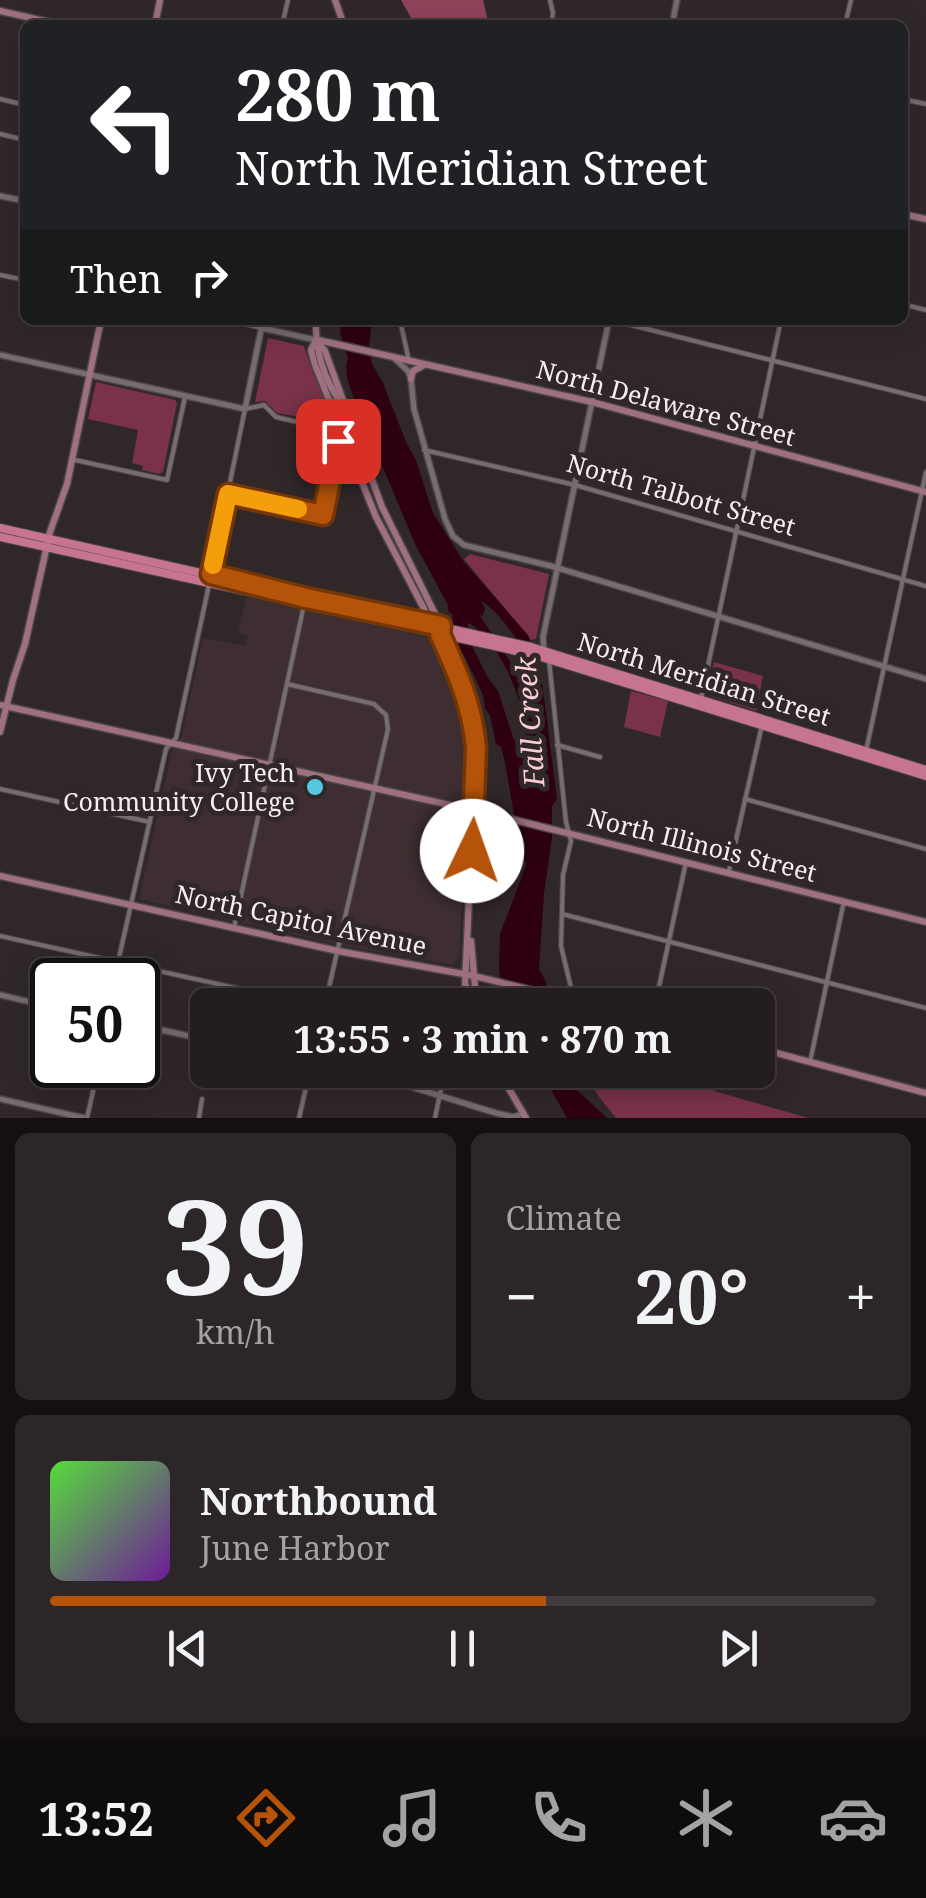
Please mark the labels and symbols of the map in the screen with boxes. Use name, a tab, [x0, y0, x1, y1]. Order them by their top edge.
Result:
street label: North Delaware Street	[533, 351, 800, 453]
pin	[296, 399, 381, 484]
street label: North Talbott Street	[563, 445, 800, 543]
street label: North Meridian Street	[574, 623, 835, 733]
water label: Fall Creek	[505, 655, 553, 789]
place label: Ivy Tech Community College	[63, 755, 295, 818]
marker: Ivy Tech Community College	[304, 776, 326, 798]
position arrow	[420, 799, 524, 903]
street label: North Illinois Street	[584, 799, 821, 889]
street label: North Capitol Avenue	[172, 876, 430, 962]
speed limit sign: 50	[30, 958, 160, 1088]

